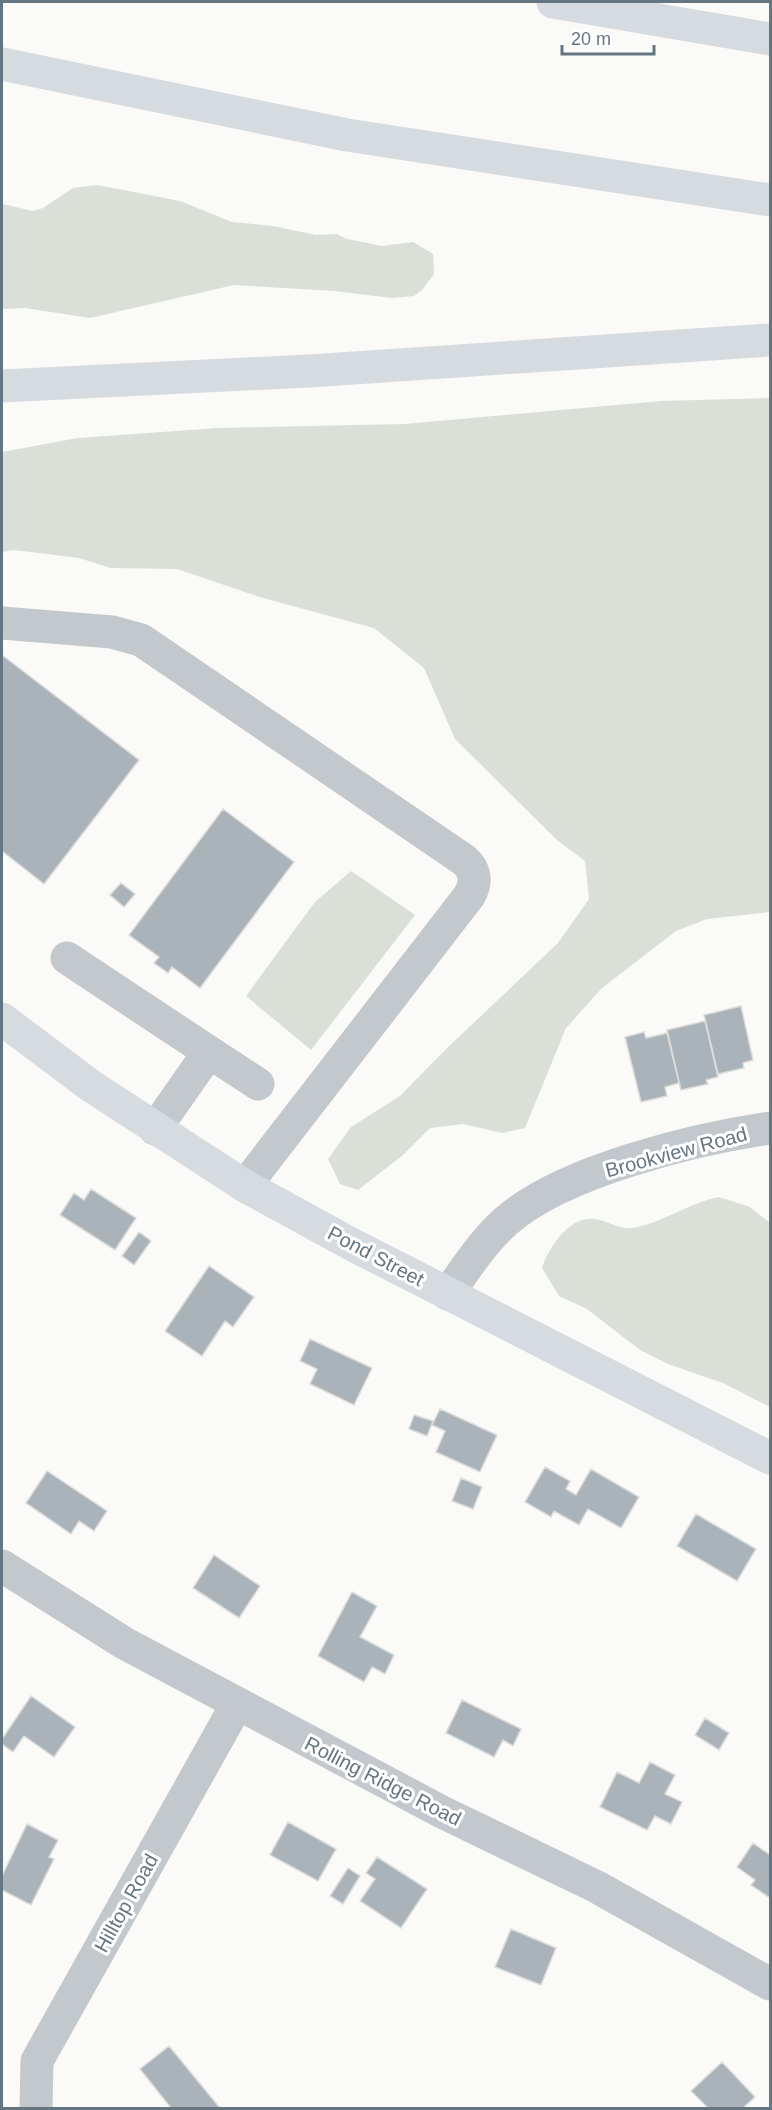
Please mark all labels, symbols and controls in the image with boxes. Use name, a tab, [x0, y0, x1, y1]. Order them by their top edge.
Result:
scale bar	[562, 18, 654, 56]
text: 20 m	[571, 29, 611, 49]
street label: Brookview Road	[603, 1123, 749, 1181]
street label: Pond Street	[324, 1221, 428, 1291]
street label: Rolling Ridge Road	[301, 1732, 465, 1830]
street label: Hilltop Road	[90, 1850, 162, 1956]

